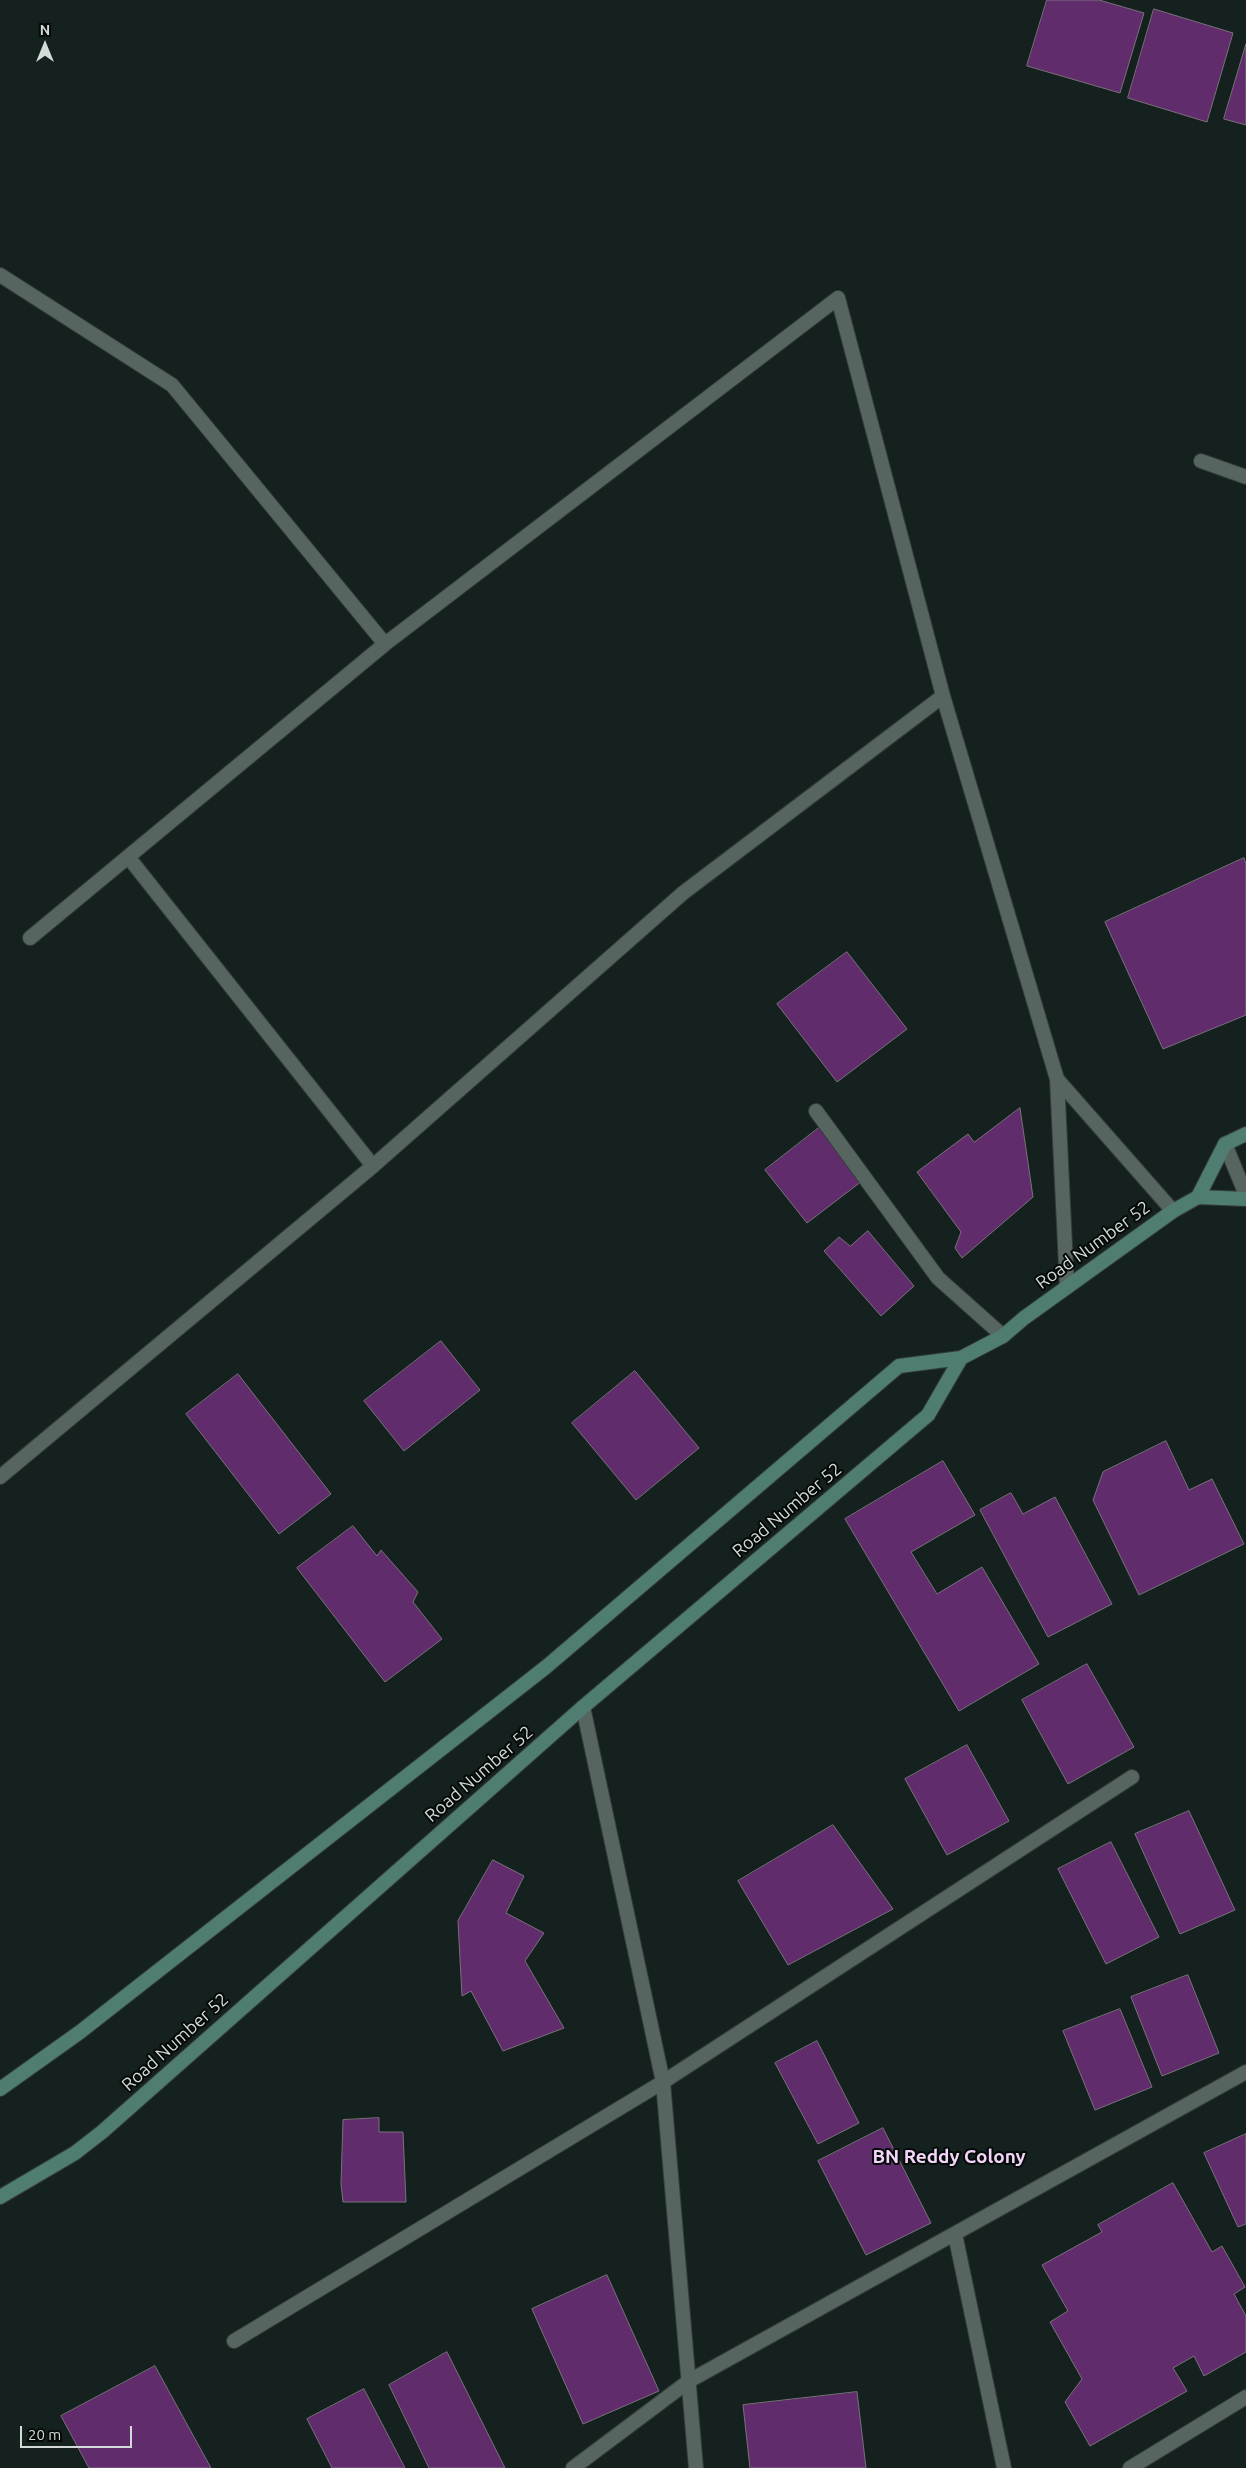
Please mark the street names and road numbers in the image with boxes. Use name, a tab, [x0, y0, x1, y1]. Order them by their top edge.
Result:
street label: Road Number 52	[1032, 1196, 1154, 1294]
street label: Road Number 52	[728, 1458, 846, 1562]
street label: Road Number 52	[421, 1721, 537, 1827]
street label: Road Number 52	[117, 1988, 233, 2096]

